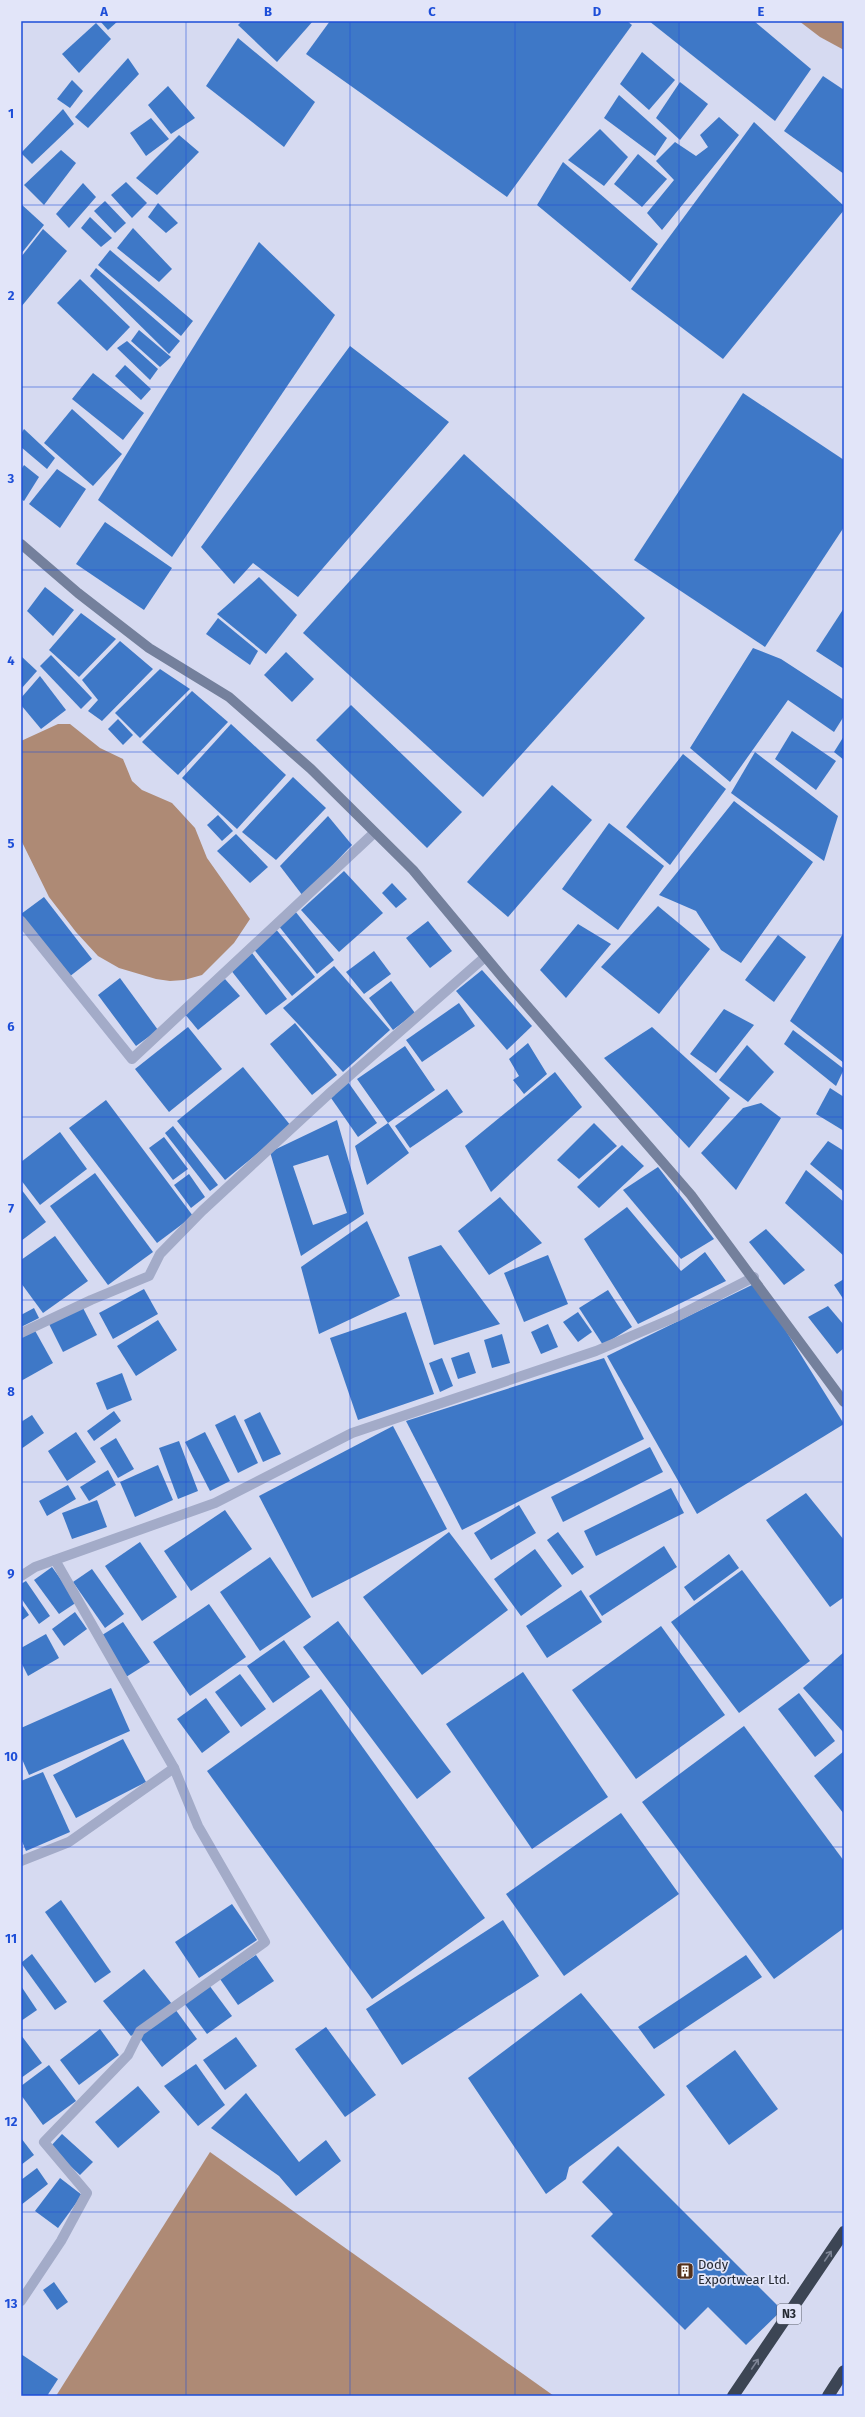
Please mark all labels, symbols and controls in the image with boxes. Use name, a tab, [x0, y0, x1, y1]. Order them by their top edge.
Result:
text: A	[99, 4, 108, 19]
text: B	[264, 4, 272, 19]
text: C	[428, 4, 436, 19]
text: D	[593, 4, 602, 19]
text: E	[758, 4, 765, 19]
text: 1	[8, 106, 14, 121]
text: 2	[8, 288, 15, 303]
text: 3	[7, 471, 15, 486]
text: 4	[7, 653, 15, 668]
text: 5	[8, 836, 15, 851]
text: 6	[7, 1019, 15, 1034]
text: 7	[8, 1201, 14, 1216]
text: 8	[7, 1384, 15, 1399]
text: 9	[7, 1566, 15, 1581]
text: 10	[4, 1749, 18, 1764]
text: 11	[5, 1931, 17, 1946]
text: 12	[5, 2114, 18, 2129]
one-way arrow	[824, 2251, 832, 2262]
place label: Dody Exportwear Ltd.	[698, 2257, 790, 2287]
building icon: Dody Exportwear Ltd.	[675, 2261, 695, 2281]
text: 13	[5, 2296, 18, 2311]
road number: N3	[777, 2304, 801, 2324]
one-way arrow	[751, 2358, 759, 2369]

